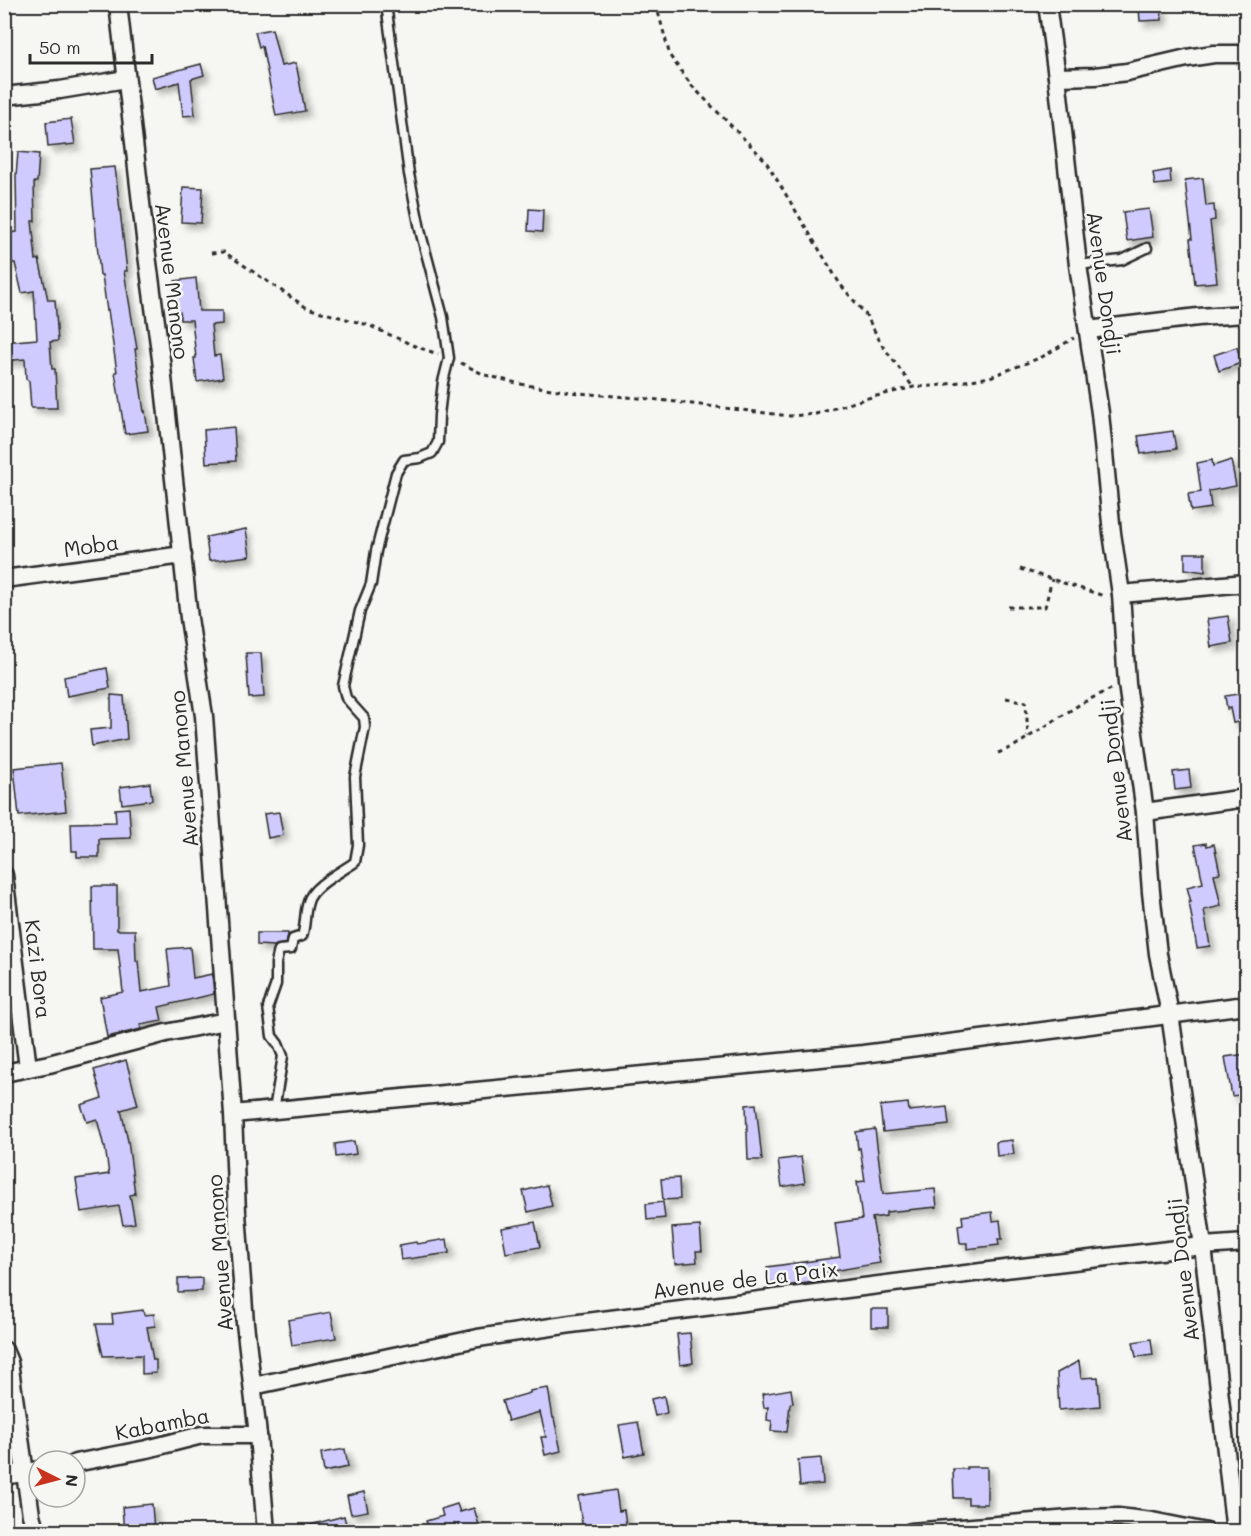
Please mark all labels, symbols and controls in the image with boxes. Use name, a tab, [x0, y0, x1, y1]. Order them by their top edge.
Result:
scale bar	[30, 27, 152, 65]
text: 50 m	[39, 35, 81, 59]
street label: Avenue Manono	[150, 201, 196, 361]
street label: Avenue Dondji	[1082, 209, 1128, 357]
street label: Moba	[62, 528, 120, 562]
street label: Avenue Manono	[163, 689, 203, 849]
street label: Avenue Dondji	[1093, 698, 1137, 844]
street label: Kazi Bora	[20, 918, 58, 1020]
street label: Avenue Manono	[200, 1174, 238, 1332]
street label: Avenue Dondji	[1160, 1197, 1204, 1343]
street label: Avenue de La Paix	[651, 1254, 839, 1304]
street label: Kabamba	[113, 1401, 211, 1445]
north arrow	[27, 1449, 87, 1509]
text: N	[61, 1473, 83, 1488]

